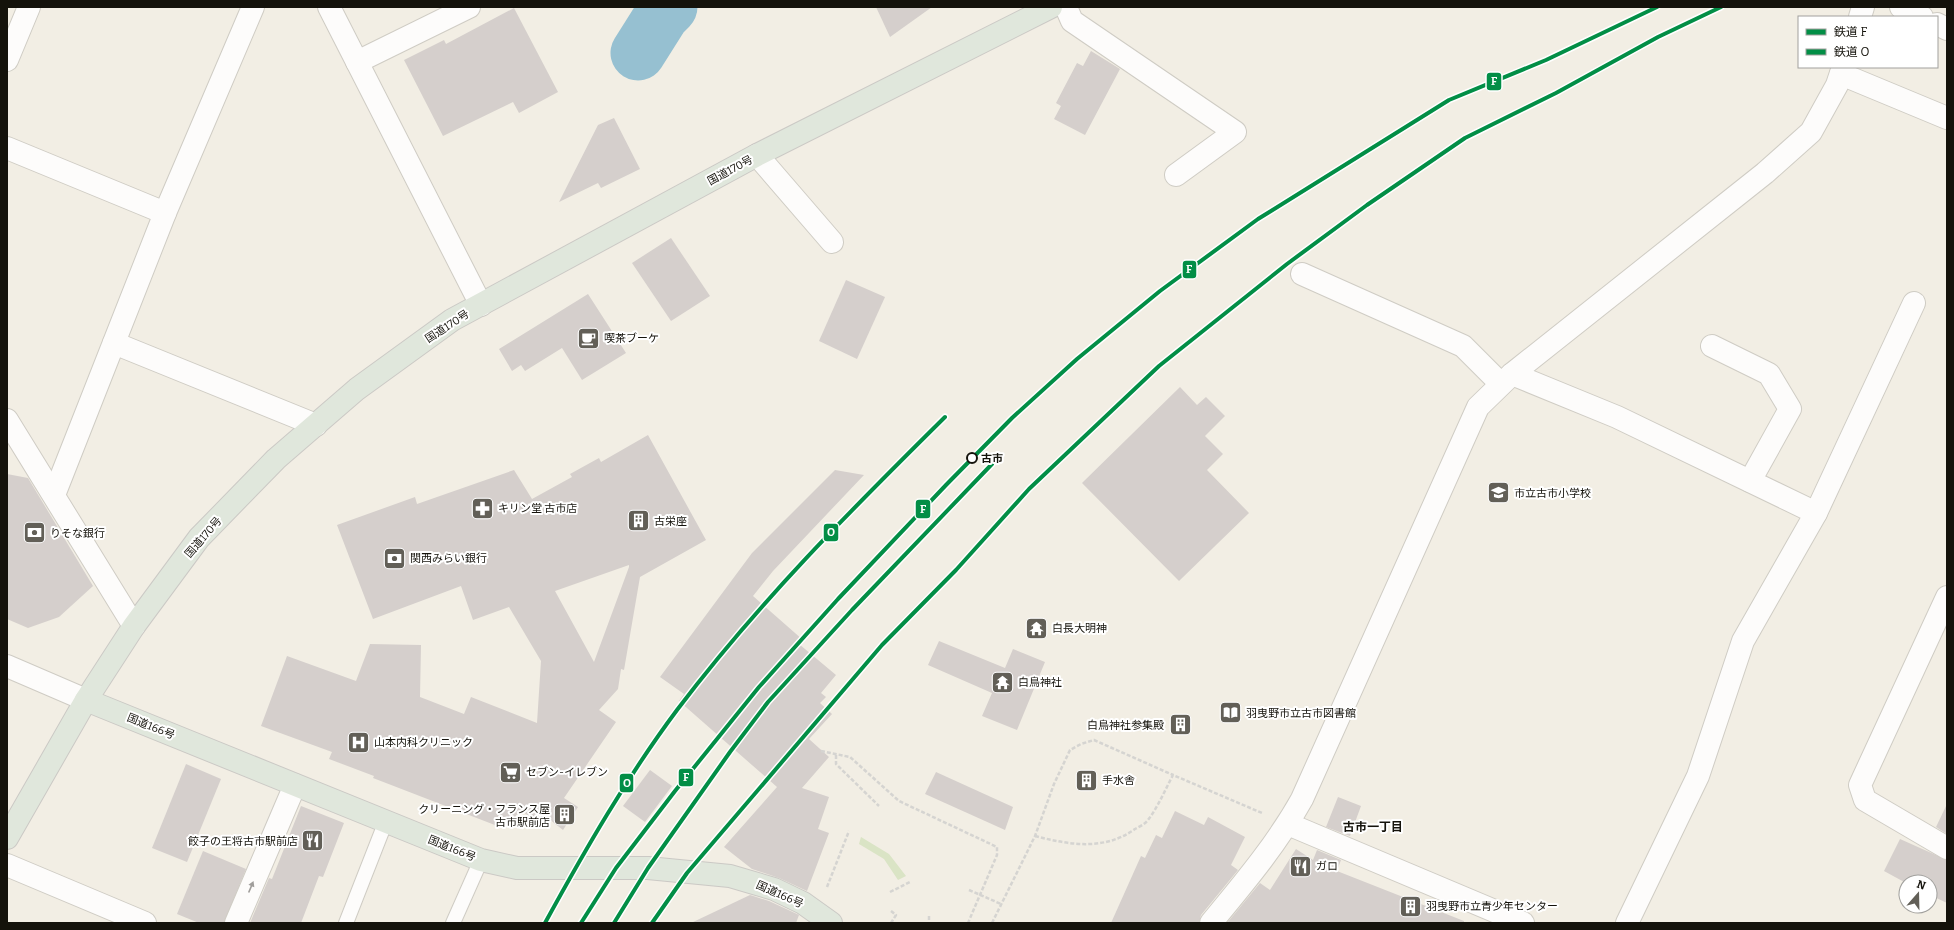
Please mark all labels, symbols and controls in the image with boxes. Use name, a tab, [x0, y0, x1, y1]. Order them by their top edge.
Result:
legend	[1798, 16, 1938, 68]
text: 鉄道 F	[1834, 25, 1867, 39]
text: 鉄道 O	[1834, 45, 1869, 59]
line badge: F	[1486, 72, 1502, 91]
text: F	[1491, 75, 1497, 88]
street label: 国道170号	[705, 153, 755, 188]
line badge: F	[1182, 260, 1197, 279]
text: F	[1186, 263, 1192, 276]
street label: 国道170号	[423, 307, 472, 345]
cafe icon: 喫茶ブーケ	[575, 325, 601, 351]
place label: 喫茶ブーケ	[604, 332, 659, 345]
marker: 古市	[966, 452, 978, 464]
place label: 古市	[981, 452, 1003, 465]
school or university icon: 市立古市小学校	[1485, 480, 1511, 506]
place label: 市立古市小学校	[1514, 487, 1591, 500]
pharmacy icon: キリン堂 古市店	[469, 495, 495, 521]
line badge: F	[915, 499, 931, 519]
place label: キリン堂 古市店	[498, 502, 577, 515]
text: F	[920, 503, 926, 516]
building icon: 古栄座	[626, 508, 652, 534]
street label: 国道170号	[182, 514, 225, 560]
place label: 古栄座	[654, 515, 687, 528]
bank icon: りそな銀行	[22, 520, 48, 546]
line badge: O	[823, 523, 839, 542]
text: O	[827, 526, 835, 539]
place label: りそな銀行	[50, 527, 105, 540]
bank icon: 関西みらい銀行	[381, 545, 407, 571]
place label: 関西みらい銀行	[410, 552, 487, 565]
temple icon: 白長大明神	[1024, 615, 1050, 641]
place label: 白長大明神	[1052, 622, 1107, 635]
temple icon: 白鳥神社	[990, 669, 1016, 695]
place label: 白鳥神社	[1018, 676, 1062, 689]
library icon: 羽曳野市立古市図書館	[1218, 700, 1244, 726]
place label: 羽曳野市立古市図書館	[1246, 707, 1356, 720]
street label: 国道166号	[125, 711, 177, 742]
building icon: 白鳥神社参集殿	[1167, 712, 1193, 738]
place label: 白鳥神社参集殿	[1087, 719, 1164, 732]
hospital icon: 山本内科クリニック	[345, 729, 371, 755]
place label: 山本内科クリニック	[374, 736, 473, 749]
supermarket icon: セブン-イレブン	[498, 759, 524, 785]
place label: セブン-イレブン	[526, 766, 608, 779]
building icon: 手水舎	[1074, 767, 1100, 793]
line badge: F	[678, 768, 694, 787]
text: F	[683, 771, 689, 784]
line badge: O	[619, 773, 634, 793]
place label: 手水舎	[1102, 774, 1135, 787]
text: O	[623, 777, 631, 790]
building icon: クリーニング・フランス屋 古市駅前店	[552, 802, 578, 828]
place label: クリーニング・フランス屋 古市駅前店	[418, 803, 550, 829]
district label: 古市一丁目	[1343, 820, 1403, 834]
restaurant icon: 餃子の王将古市駅前店	[300, 828, 326, 854]
street label: 国道166号	[426, 833, 478, 864]
place label: 餃子の王将古市駅前店	[188, 835, 298, 848]
restaurant icon: ガロ	[1288, 853, 1314, 879]
place label: ガロ	[1316, 860, 1338, 873]
north arrow	[1898, 874, 1938, 914]
street label: 国道166号	[754, 878, 805, 911]
text: N	[1915, 878, 1928, 893]
one-way arrow	[248, 882, 254, 893]
building icon: 羽曳野市立青少年センター	[1397, 893, 1423, 919]
place label: 羽曳野市立青少年センター	[1426, 900, 1558, 913]

